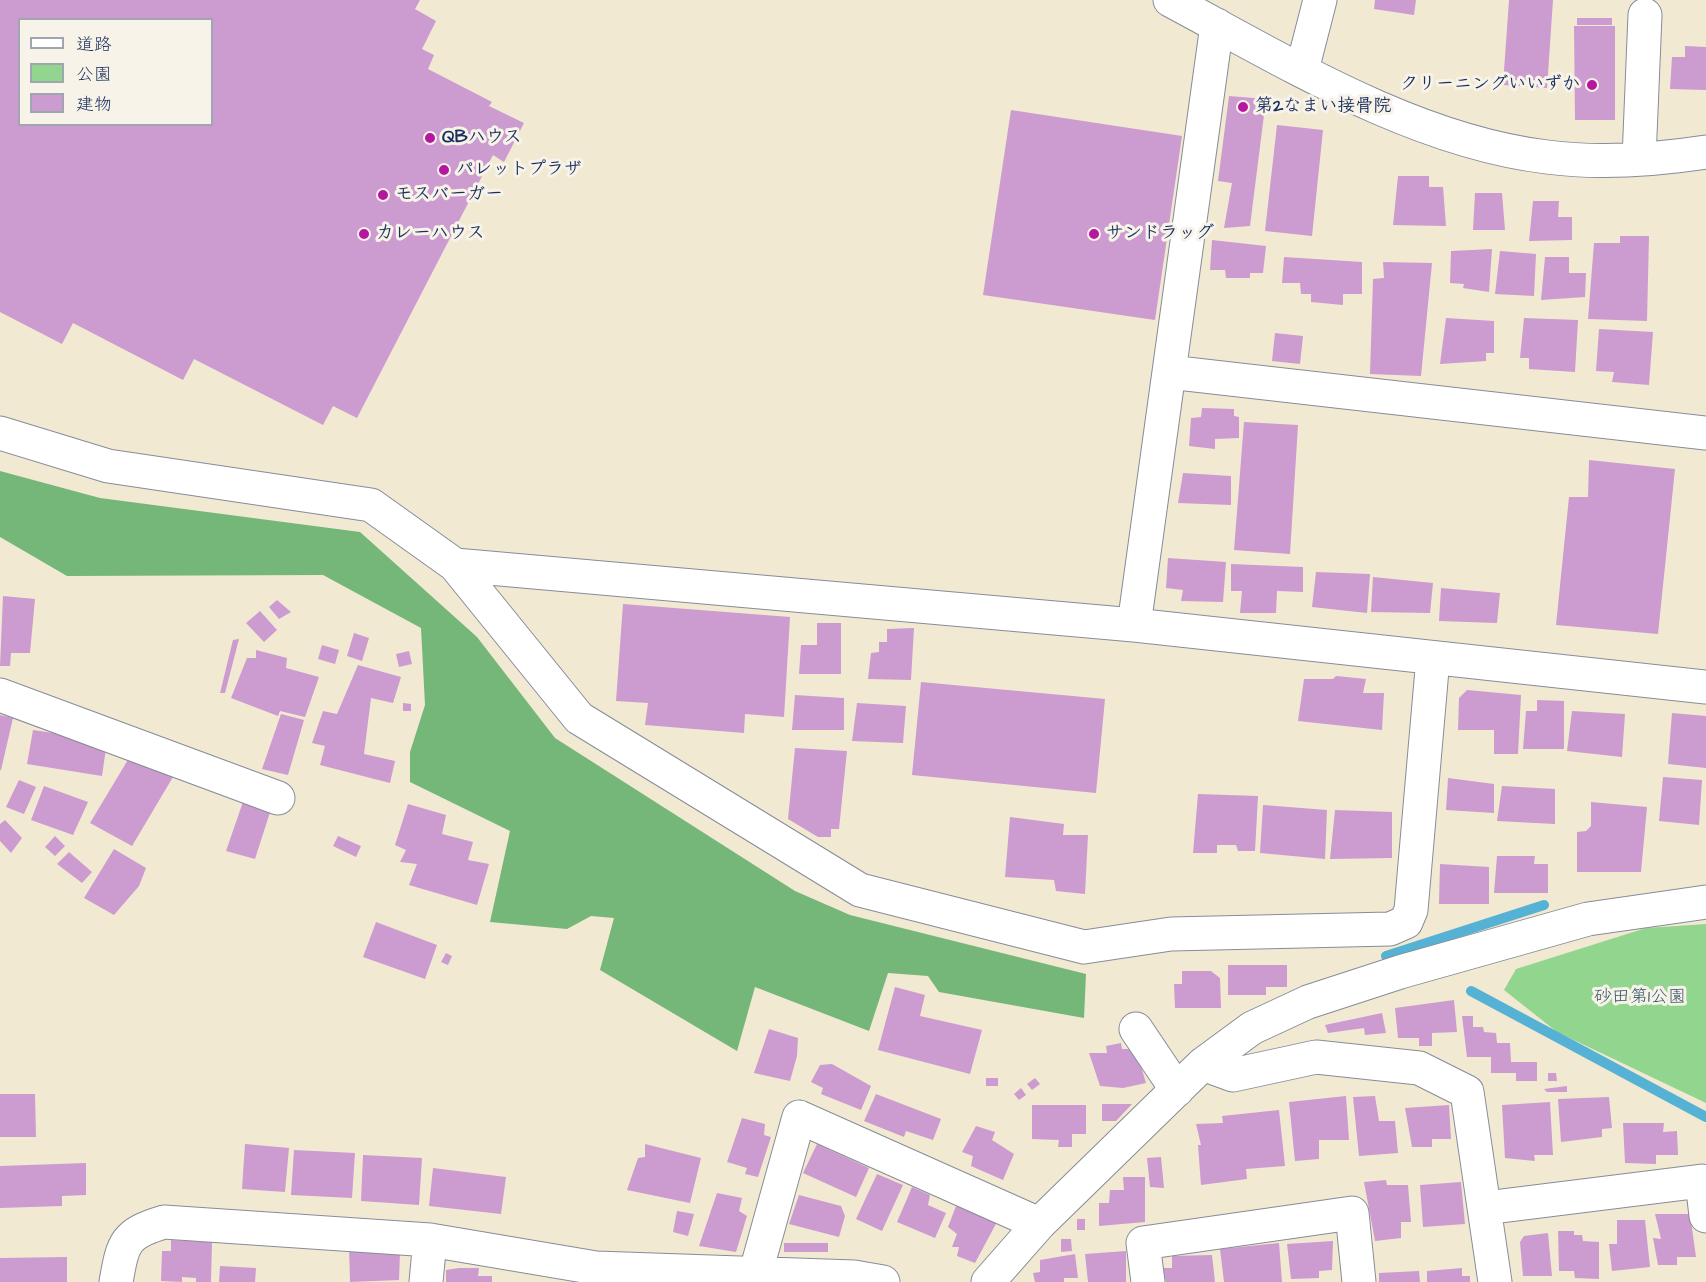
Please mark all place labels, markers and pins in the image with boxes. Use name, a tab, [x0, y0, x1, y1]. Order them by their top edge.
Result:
place label: クリーニングいいずか	[1400, 74, 1580, 96]
marker: クリーニングいいずか	[1585, 78, 1599, 92]
place label: 第2なまい接骨院	[1255, 96, 1391, 118]
marker: 第2なまい接骨院	[1236, 100, 1250, 114]
place label: QBハウス	[442, 127, 522, 149]
marker: QBハウス	[423, 131, 437, 145]
place label: パレットプラザ	[456, 159, 582, 181]
marker: パレットプラザ	[437, 163, 451, 177]
place label: モスバーガー	[395, 184, 503, 206]
marker: モスバーガー	[376, 188, 390, 202]
place label: カレーハウス	[376, 223, 485, 245]
place label: サンドラッグ	[1106, 223, 1214, 245]
marker: カレーハウス	[357, 227, 371, 241]
marker: サンドラッグ	[1087, 227, 1101, 241]

